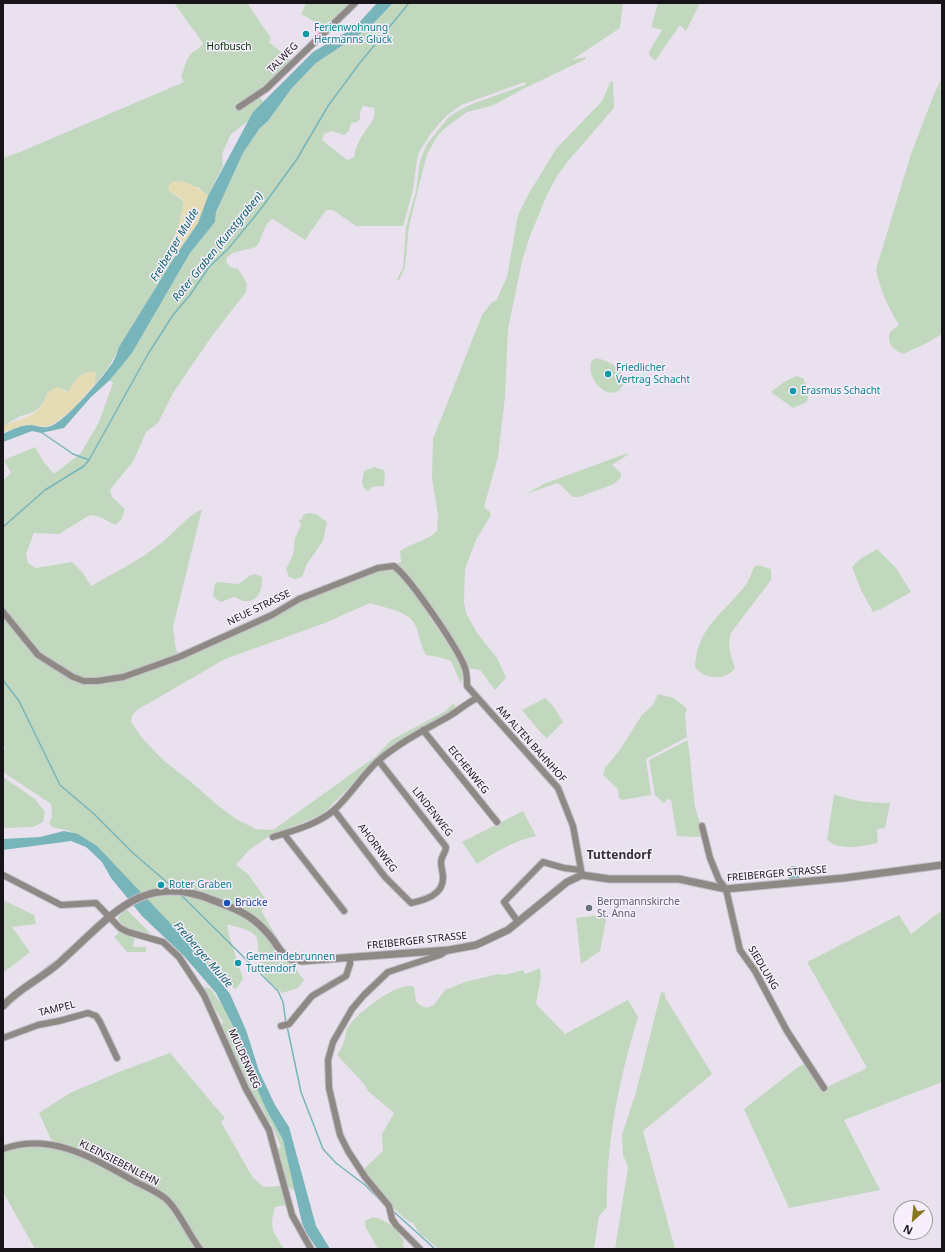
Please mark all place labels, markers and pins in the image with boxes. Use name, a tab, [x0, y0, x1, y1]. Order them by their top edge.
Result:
place label: Ferienwohnung Hermanns Glück	[314, 22, 392, 46]
marker: Ferienwohnung Hermanns Glück	[301, 29, 311, 39]
place label: Friedlicher Vertrag Schacht	[616, 362, 690, 386]
marker: Friedlicher Vertrag Schacht	[603, 369, 613, 379]
place label: Erasmus Schacht	[801, 385, 880, 397]
marker: Erasmus Schacht	[788, 386, 798, 396]
place label: Roter Graben	[169, 879, 232, 891]
marker: Roter Graben	[156, 880, 166, 890]
place label: Bergmannskirche St. Anna	[597, 896, 680, 920]
place label: Brücke	[235, 897, 268, 909]
marker: Brücke	[222, 898, 232, 908]
marker: Bergmannskirche St. Anna	[584, 903, 594, 913]
place label: Gemeindebrunnen Tuttendorf	[246, 951, 335, 974]
marker: Gemeindebrunnen Tuttendorf	[233, 958, 243, 968]

